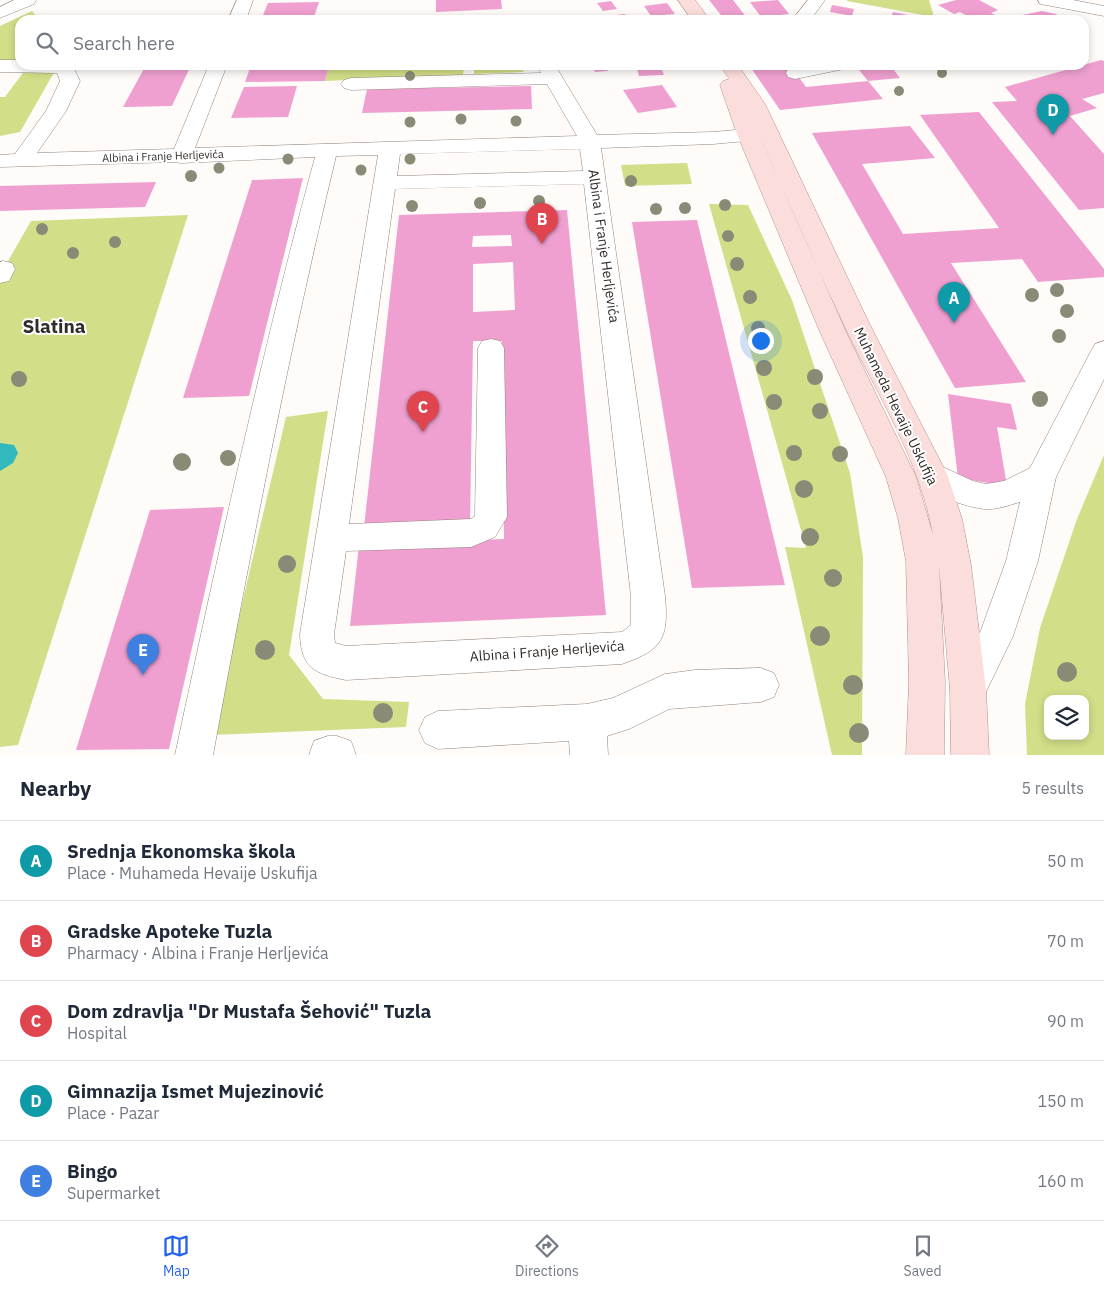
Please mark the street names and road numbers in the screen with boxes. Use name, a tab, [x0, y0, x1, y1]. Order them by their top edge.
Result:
street label: Albina i Franje Herljevića	[102, 147, 224, 165]
street label: Albina i Franje Herljevića	[584, 168, 624, 325]
street label: Muhameda Hevaije Uskufija	[850, 324, 942, 488]
street label: Albina i Franje Herljevića	[469, 637, 625, 665]

